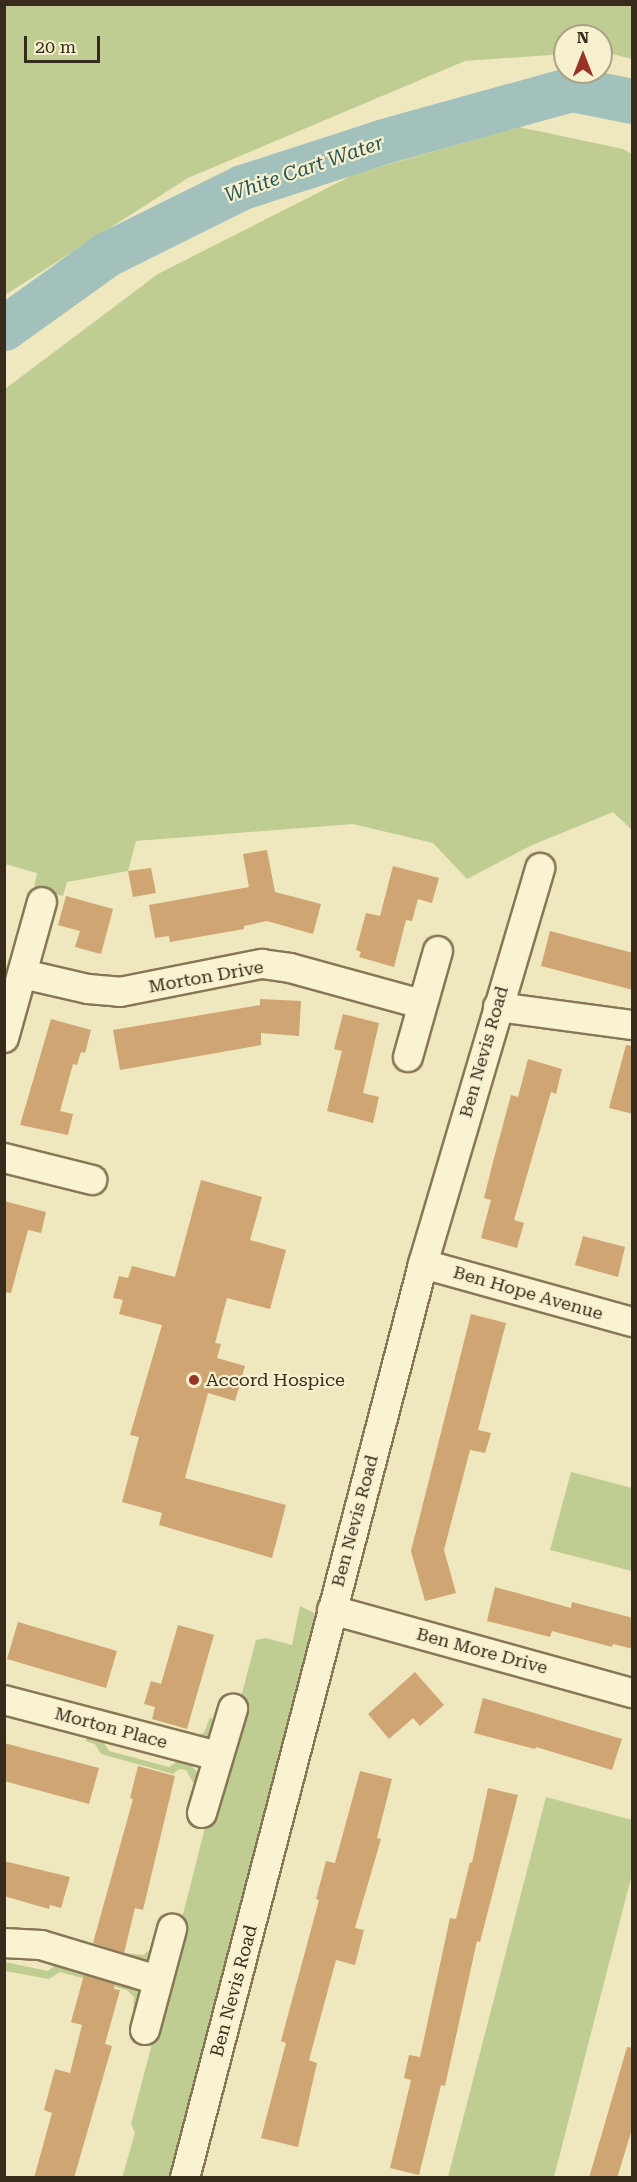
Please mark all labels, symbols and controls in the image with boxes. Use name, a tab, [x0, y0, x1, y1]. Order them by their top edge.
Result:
scale bar	[27, 24, 104, 62]
north arrow	[553, 24, 613, 84]
text: N	[577, 28, 589, 47]
text: 20 m	[35, 36, 76, 57]
water label: White Cart Water	[221, 131, 387, 207]
street label: Morton Drive	[147, 956, 265, 998]
street label: Ben Nevis Road	[455, 984, 513, 1120]
street label: Ben Hope Avenue	[451, 1261, 605, 1325]
place label: Accord Hospice	[206, 1369, 345, 1391]
marker: Accord Hospice	[187, 1373, 201, 1387]
street label: Ben Nevis Road	[327, 1453, 383, 1589]
street label: Ben More Drive	[414, 1623, 550, 1679]
street label: Morton Place	[52, 1703, 170, 1753]
street label: Ben Nevis Road	[206, 1923, 262, 2059]

